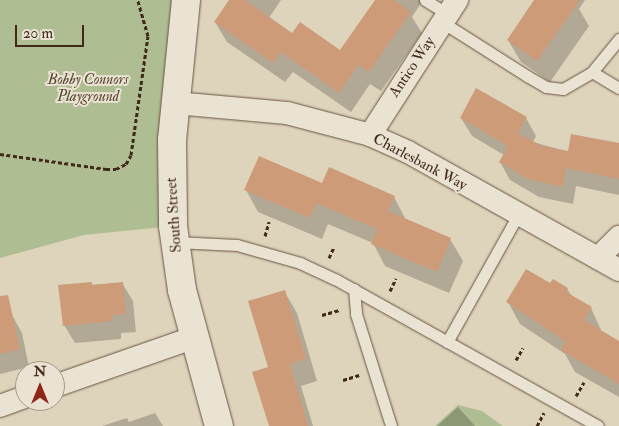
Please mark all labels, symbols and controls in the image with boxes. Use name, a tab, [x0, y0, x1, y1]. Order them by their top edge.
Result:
scale bar	[18, 15, 86, 47]
text: 20 m	[23, 24, 53, 43]
street label: Antico Way	[385, 33, 439, 101]
park label: Bobby Connors Playground	[48, 70, 128, 105]
street label: Charlesbank Way	[370, 130, 470, 194]
street label: South Street	[162, 177, 186, 253]
north arrow	[15, 361, 65, 411]
text: N	[34, 363, 46, 380]

